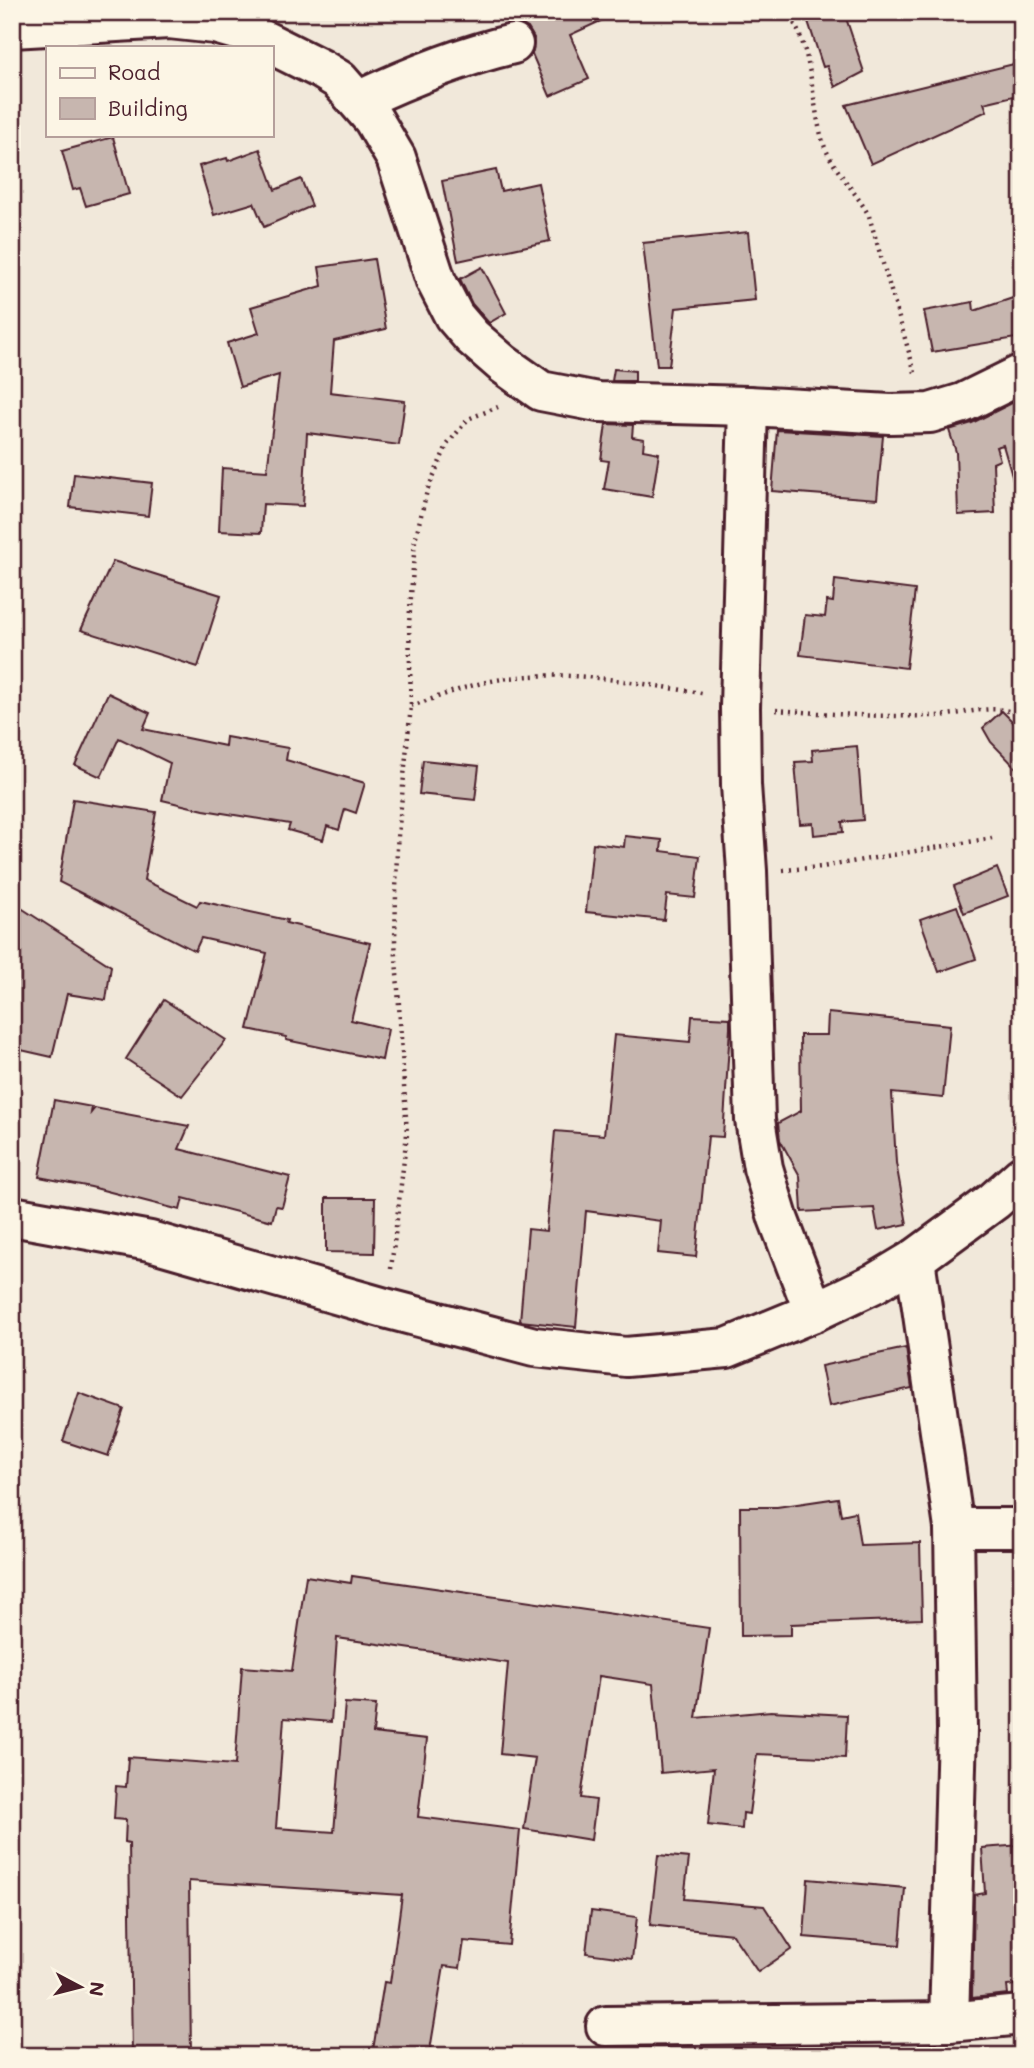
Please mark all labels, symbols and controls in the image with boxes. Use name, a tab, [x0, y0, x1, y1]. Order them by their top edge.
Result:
legend	[46, 46, 273, 136]
text: Road	[108, 58, 160, 85]
text: Building	[108, 94, 188, 121]
north arrow	[46, 1952, 116, 2022]
text: N	[84, 1980, 111, 1998]

